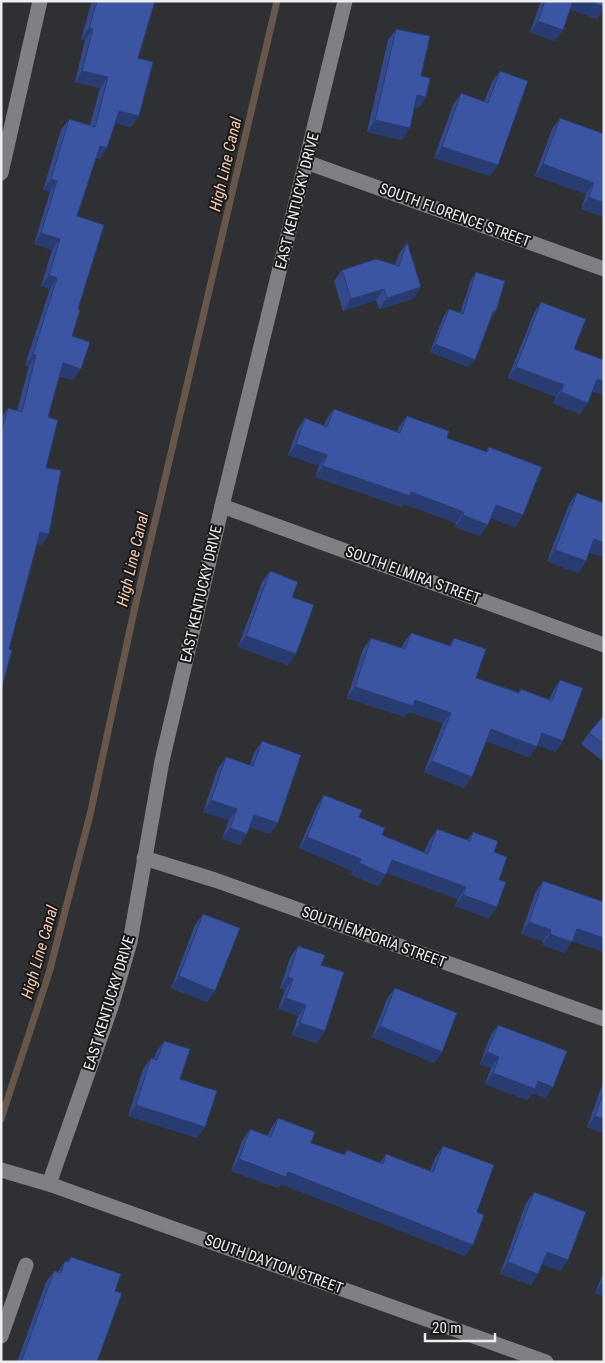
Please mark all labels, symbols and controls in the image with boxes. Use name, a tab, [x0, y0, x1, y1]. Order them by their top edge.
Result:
water label: High Line Canal	[205, 115, 246, 213]
street label: EAST KENTUCKY DRIVE	[271, 131, 323, 271]
street label: SOUTH FLORENCE STREET	[377, 179, 533, 251]
water label: High Line Canal	[112, 510, 153, 608]
street label: EAST KENTUCKY DRIVE	[176, 524, 226, 664]
street label: SOUTH ELMIRA STREET	[343, 542, 483, 608]
water label: High Line Canal	[17, 903, 62, 1001]
street label: SOUTH EMPORIA STREET	[299, 903, 449, 972]
street label: EAST KENTUCKY DRIVE	[80, 933, 138, 1073]
street label: SOUTH DAYTON STREET	[202, 1231, 346, 1297]
scale bar	[425, 1310, 495, 1342]
text: 20 m	[432, 1319, 462, 1337]

